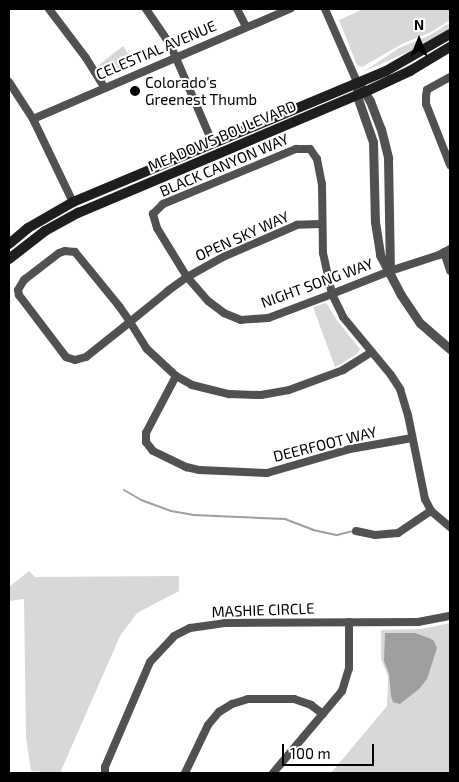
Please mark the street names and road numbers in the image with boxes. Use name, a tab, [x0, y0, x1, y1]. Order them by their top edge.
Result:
street label: CELESTIAL AVENUE	[93, 16, 219, 84]
street label: MEADOWS BOULEVARD	[145, 97, 299, 175]
street label: BLACK CANYON WAY	[157, 130, 291, 200]
street label: OPEN SKY WAY	[192, 207, 292, 265]
street label: NIGHT SONG WAY	[258, 254, 376, 312]
street label: DEERFOOT WAY	[271, 422, 379, 466]
street label: MASHIE CIRCLE	[211, 599, 315, 621]

